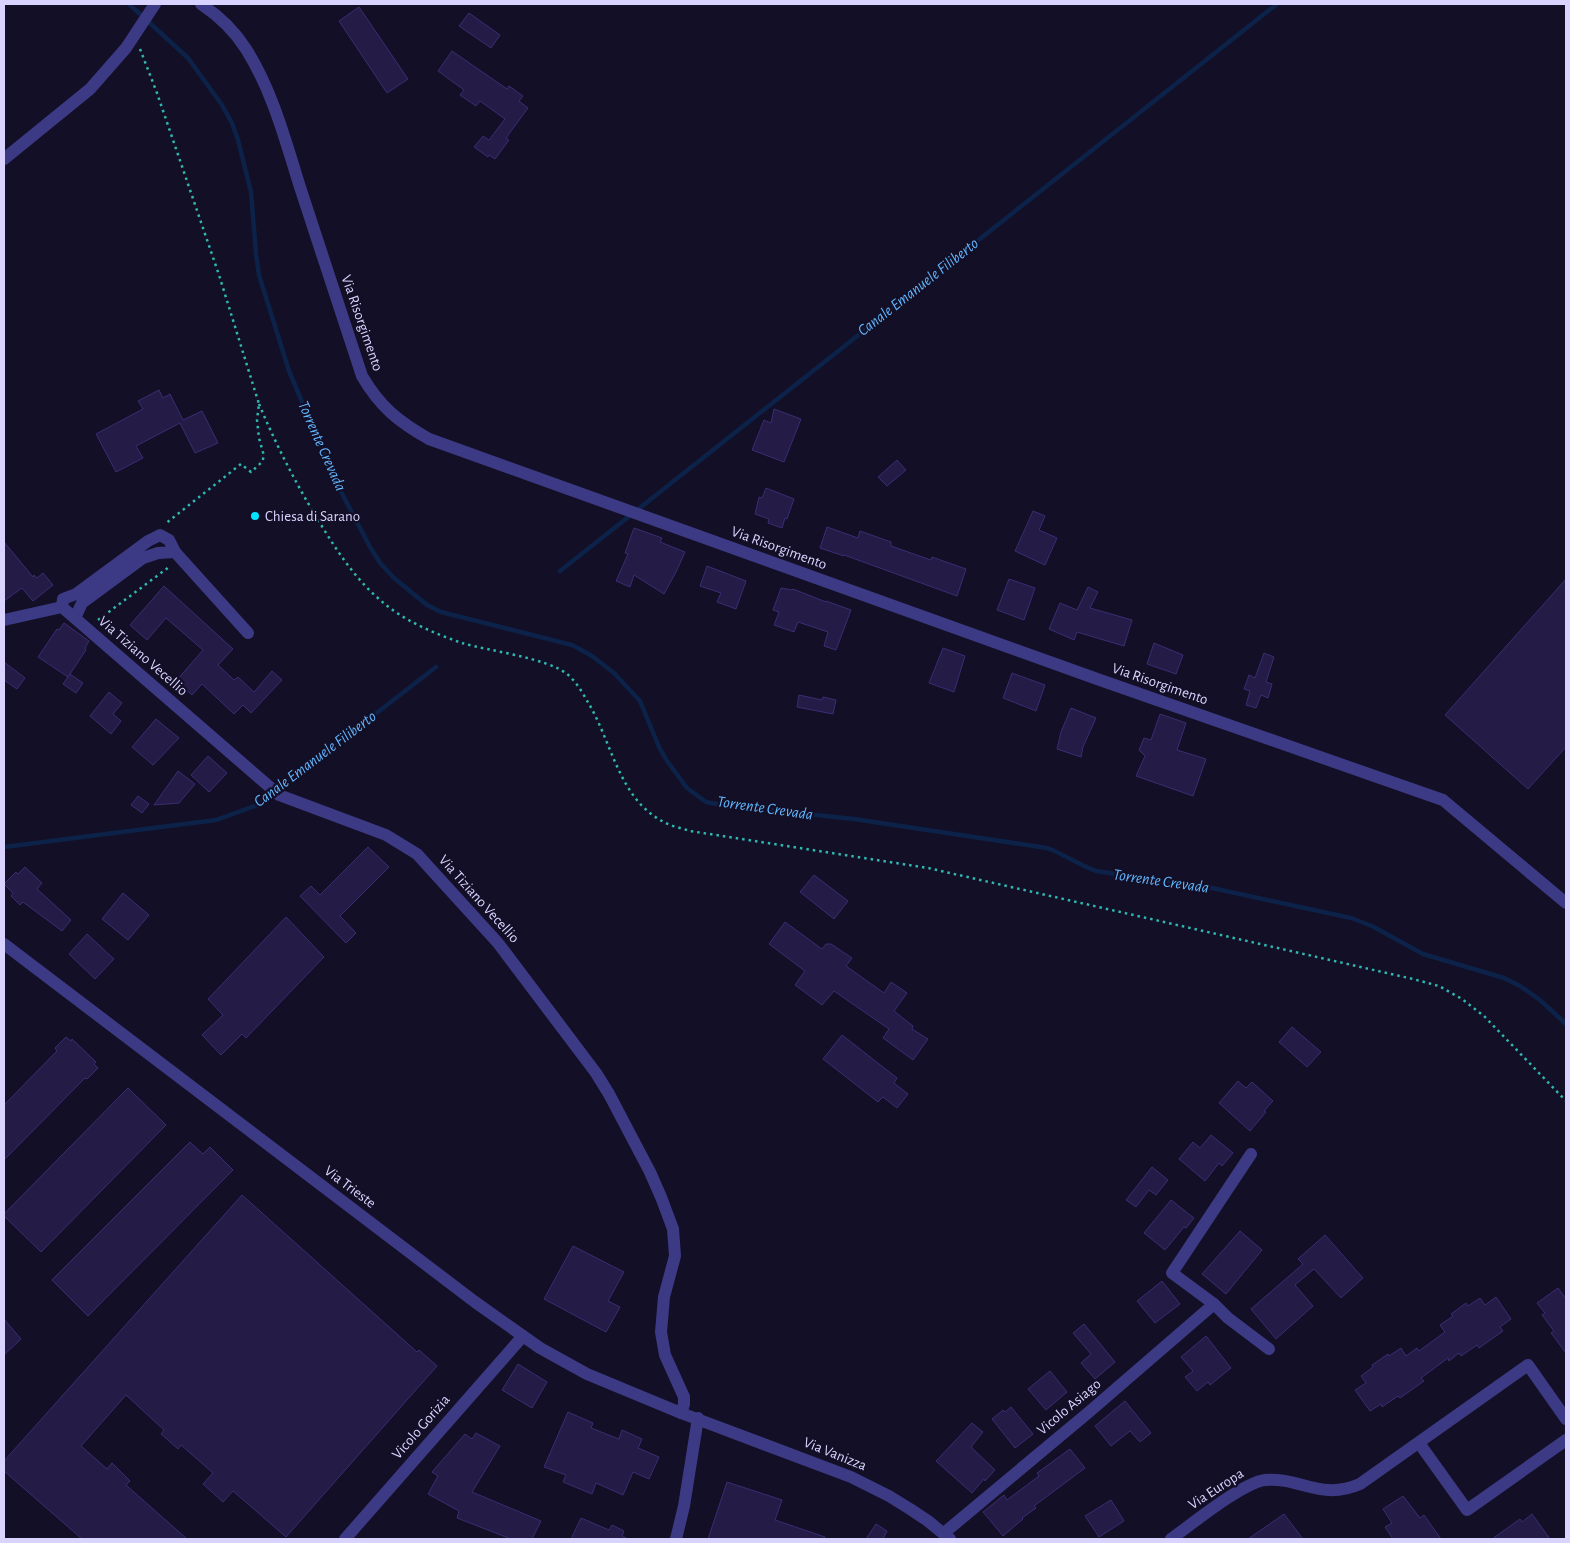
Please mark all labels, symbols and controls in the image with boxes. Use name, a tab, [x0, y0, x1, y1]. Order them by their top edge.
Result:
water label: Canale Emanuele Filiberto	[855, 235, 982, 339]
street label: Via Risorgimento	[339, 273, 385, 373]
water label: Torrente Crevada	[295, 399, 349, 493]
place label: Chiesa di Sarano	[265, 509, 360, 524]
marker: Chiesa di Sarano	[249, 510, 261, 522]
street label: Via Risorgimento	[729, 524, 829, 572]
street label: Via Tiziano Vecellio	[96, 613, 190, 699]
street label: Via Risorgimento	[1110, 661, 1210, 707]
water label: Canale Emanuele Filiberto	[251, 708, 379, 810]
water label: Torrente Crevada	[716, 793, 814, 823]
street label: Via Tiziano Vecellio	[436, 852, 522, 946]
water label: Torrente Crevada	[1112, 866, 1210, 896]
street label: Via Trieste	[321, 1163, 379, 1211]
street label: Vicolo Asiago	[1034, 1376, 1104, 1438]
street label: Vicolo Gorizia	[389, 1392, 453, 1462]
street label: Via Vanizza	[801, 1435, 869, 1473]
street label: Via Europa	[1186, 1466, 1246, 1512]

